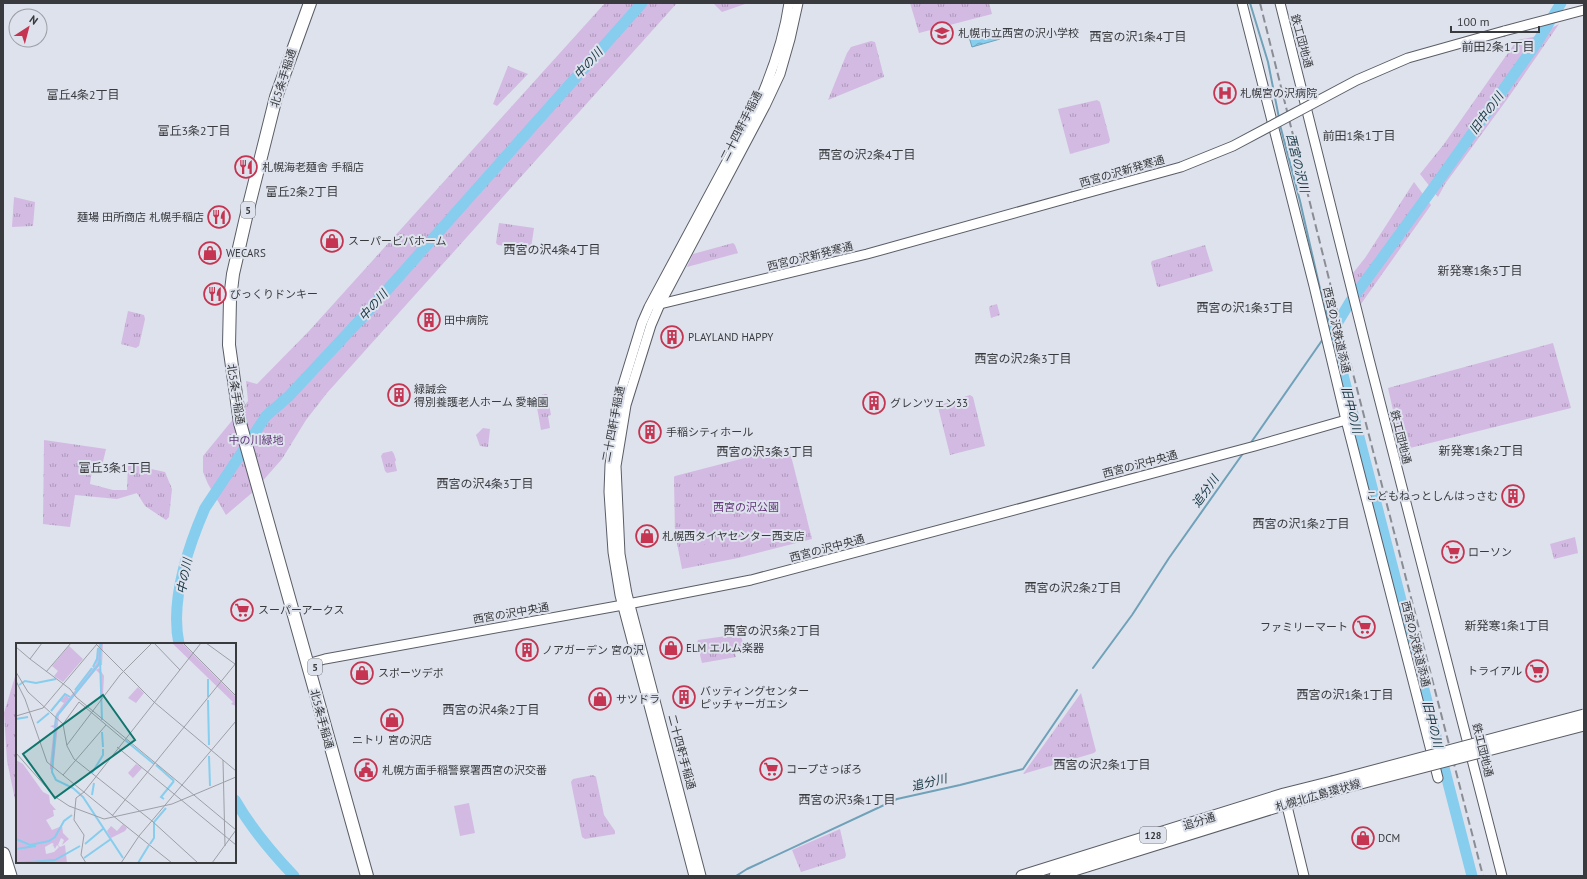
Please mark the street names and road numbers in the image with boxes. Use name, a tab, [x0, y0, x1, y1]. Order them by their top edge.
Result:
street label: 鉄工団地通	[1288, 13, 1316, 69]
street label: 北5条手稲通	[267, 47, 299, 109]
street label: 二十四軒手稲通	[717, 89, 765, 163]
street label: 西宮の沢新発寒通	[1078, 152, 1166, 190]
road number: 5	[241, 202, 255, 218]
street label: 西宮の沢新発寒通	[766, 239, 854, 273]
street label: 西宮の沢鉄道添通	[1320, 286, 1354, 374]
street label: 北5条手稲通	[224, 363, 248, 425]
street label: 二十四軒手稲通	[599, 385, 627, 463]
street label: 鉄工団地通	[1388, 409, 1414, 465]
street label: 西宮の沢中央通	[1101, 447, 1179, 481]
street label: 西宮の沢中央通	[788, 531, 866, 565]
street label: 西宮の沢中央通	[472, 599, 550, 627]
street label: 西宮の沢鉄道添通	[1399, 600, 1433, 688]
road number: 5	[308, 659, 322, 675]
street label: 北5条手稲通	[307, 688, 337, 750]
street label: 二十四軒手稲通	[665, 713, 699, 791]
street label: 鉄工団地通	[1470, 722, 1496, 778]
street label: 札幌北広島環状線	[1274, 776, 1362, 814]
street label: 追分通	[1181, 809, 1217, 833]
road number: 128	[1140, 827, 1166, 843]

